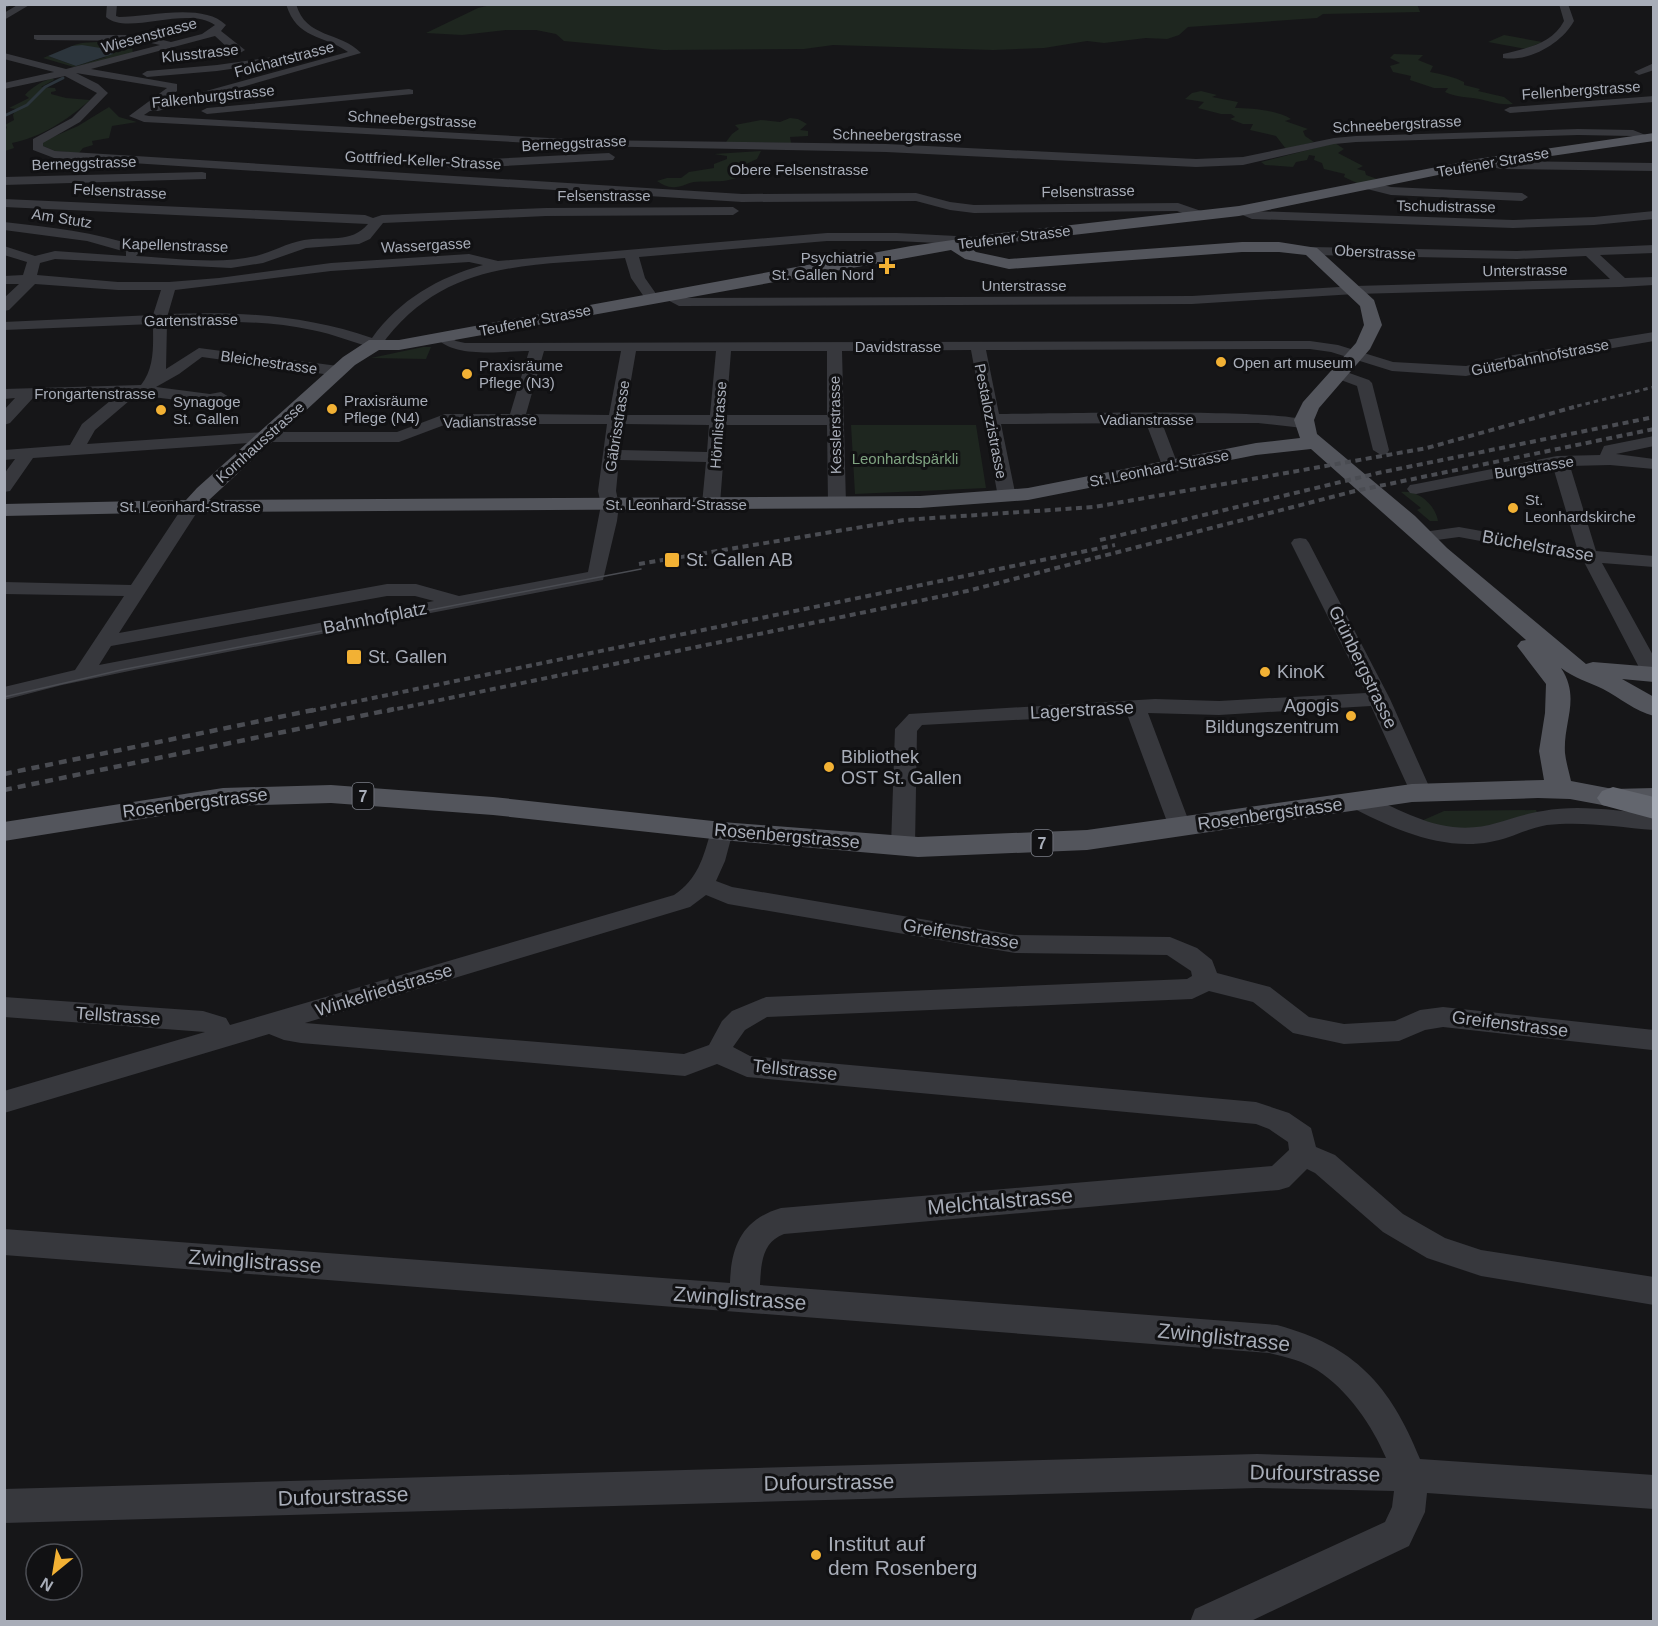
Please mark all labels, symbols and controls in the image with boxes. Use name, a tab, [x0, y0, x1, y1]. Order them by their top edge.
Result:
street label: Wiesenstrasse	[99, 14, 199, 56]
street label: Folchartstrasse	[232, 38, 336, 80]
street label: Klusstrasse	[161, 40, 239, 66]
street label: Fellenbergstrasse	[1521, 77, 1641, 103]
street label: Falkenburgstrasse	[151, 81, 275, 111]
street label: Schneebergstrasse	[347, 107, 477, 131]
street label: Schneebergstrasse	[1332, 112, 1462, 136]
street label: Schneebergstrasse	[832, 125, 962, 145]
street label: Berneggstrasse	[521, 132, 627, 154]
street label: Teufener Strasse	[1436, 144, 1550, 180]
street label: Gottfried-Keller-Strasse	[344, 147, 502, 173]
street label: Berneggstrasse	[31, 153, 137, 173]
street label: Obere Felsenstrasse	[729, 161, 869, 178]
street label: Felsenstrasse	[73, 180, 167, 202]
street label: Felsenstrasse	[1041, 182, 1135, 200]
street label: Felsenstrasse	[557, 187, 651, 204]
street label: Tschudistrasse	[1396, 197, 1496, 215]
street label: Am Stutz	[31, 205, 93, 231]
street label: Teufener Strasse	[957, 222, 1071, 252]
street label: Wassergasse	[380, 234, 472, 256]
street label: Kapellenstrasse	[121, 235, 229, 255]
street label: Oberstrasse	[1334, 241, 1416, 263]
place label: Psychiatrie St. Gallen Nord	[771, 249, 874, 283]
marker: Psychiatrie St. Gallen Nord	[878, 257, 896, 275]
street label: Unterstrasse	[1482, 261, 1568, 279]
street label: Unterstrasse	[981, 277, 1067, 294]
street label: Teufener Strasse	[478, 301, 592, 339]
street label: Gartenstrasse	[144, 311, 238, 329]
street label: Güterbahnhofstrasse	[1470, 335, 1610, 379]
street label: Davidstrasse	[855, 338, 941, 355]
street label: Bleichestrasse	[220, 347, 318, 377]
place label: Open art museum	[1233, 354, 1353, 371]
marker: Open art museum	[1214, 355, 1228, 369]
place label: Praxisräume Pflege (N3)	[479, 357, 563, 391]
street label: Pestalozzistrasse	[972, 362, 1010, 480]
marker: Praxisräume Pflege (N3)	[460, 367, 474, 381]
street label: Kesslerstrasse	[826, 376, 844, 474]
street label: Gäbrisstrasse	[601, 379, 633, 473]
street label: Hörnlistrasse	[706, 381, 730, 469]
street label: Frongartenstrasse	[34, 385, 156, 402]
place label: Praxisräume Pflege (N4)	[344, 392, 428, 426]
place label: Synagoge St. Gallen	[173, 393, 241, 427]
street label: Kornhausstrasse	[212, 398, 308, 486]
marker: Praxisräume Pflege (N4)	[325, 402, 339, 416]
marker: Synagoge St. Gallen	[154, 403, 168, 417]
street label: Vadianstrasse	[443, 411, 537, 431]
street label: Vadianstrasse	[1100, 411, 1194, 428]
street label: St. Leonhard-Strasse	[1088, 446, 1230, 490]
park label: Leonhardspärkli	[852, 450, 958, 467]
street label: Burgstrasse	[1493, 452, 1575, 482]
place label: St. Leonhardskirche	[1525, 491, 1636, 525]
street label: St. Leonhard-Strasse	[605, 496, 747, 513]
street label: St. Leonhard-Strasse	[119, 498, 261, 515]
marker: St. Leonhardskirche	[1506, 501, 1520, 515]
street label: Büchelstrasse	[1481, 526, 1595, 566]
place label: St. Gallen AB	[686, 550, 793, 570]
marker: St. Gallen AB	[663, 551, 681, 569]
street label: Bahnhofplatz	[322, 598, 428, 638]
street label: Grünbergstrasse	[1325, 602, 1401, 732]
place label: St. Gallen	[368, 647, 447, 667]
marker: St. Gallen	[345, 648, 363, 666]
place label: KinoK	[1277, 662, 1325, 682]
marker: KinoK	[1258, 665, 1272, 679]
place label: Agogis Bildungszentrum	[1205, 696, 1339, 737]
street label: Lagerstrasse	[1030, 697, 1134, 723]
marker: Agogis Bildungszentrum	[1344, 709, 1358, 723]
place label: Bibliothek OST St. Gallen	[841, 747, 962, 788]
marker: Bibliothek OST St. Gallen	[822, 760, 836, 774]
road number: 7	[352, 783, 374, 809]
street label: Rosenbergstrasse	[121, 784, 269, 822]
street label: Rosenbergstrasse	[1196, 794, 1344, 834]
street label: Rosenbergstrasse	[713, 820, 861, 852]
road number: 7	[1032, 830, 1052, 856]
street label: Greifenstrasse	[902, 915, 1020, 953]
street label: Winkelriedstrasse	[313, 960, 455, 1020]
street label: Tellstrasse	[75, 1003, 161, 1029]
street label: Greifenstrasse	[1451, 1007, 1569, 1041]
street label: Tellstrasse	[752, 1056, 838, 1084]
street label: Melchtalstrasse	[926, 1183, 1074, 1219]
street label: Zwinglistrasse	[188, 1245, 322, 1277]
street label: Zwinglistrasse	[673, 1282, 807, 1314]
street label: Zwinglistrasse	[1157, 1319, 1291, 1355]
street label: Dufourstrasse	[1249, 1460, 1381, 1486]
street label: Dufourstrasse	[763, 1469, 895, 1495]
street label: Dufourstrasse	[277, 1482, 409, 1510]
place label: Institut auf dem Rosenberg	[828, 1532, 977, 1579]
north arrow	[24, 1542, 84, 1602]
marker: Institut auf dem Rosenberg	[809, 1548, 823, 1562]
text: N	[37, 1574, 56, 1595]

